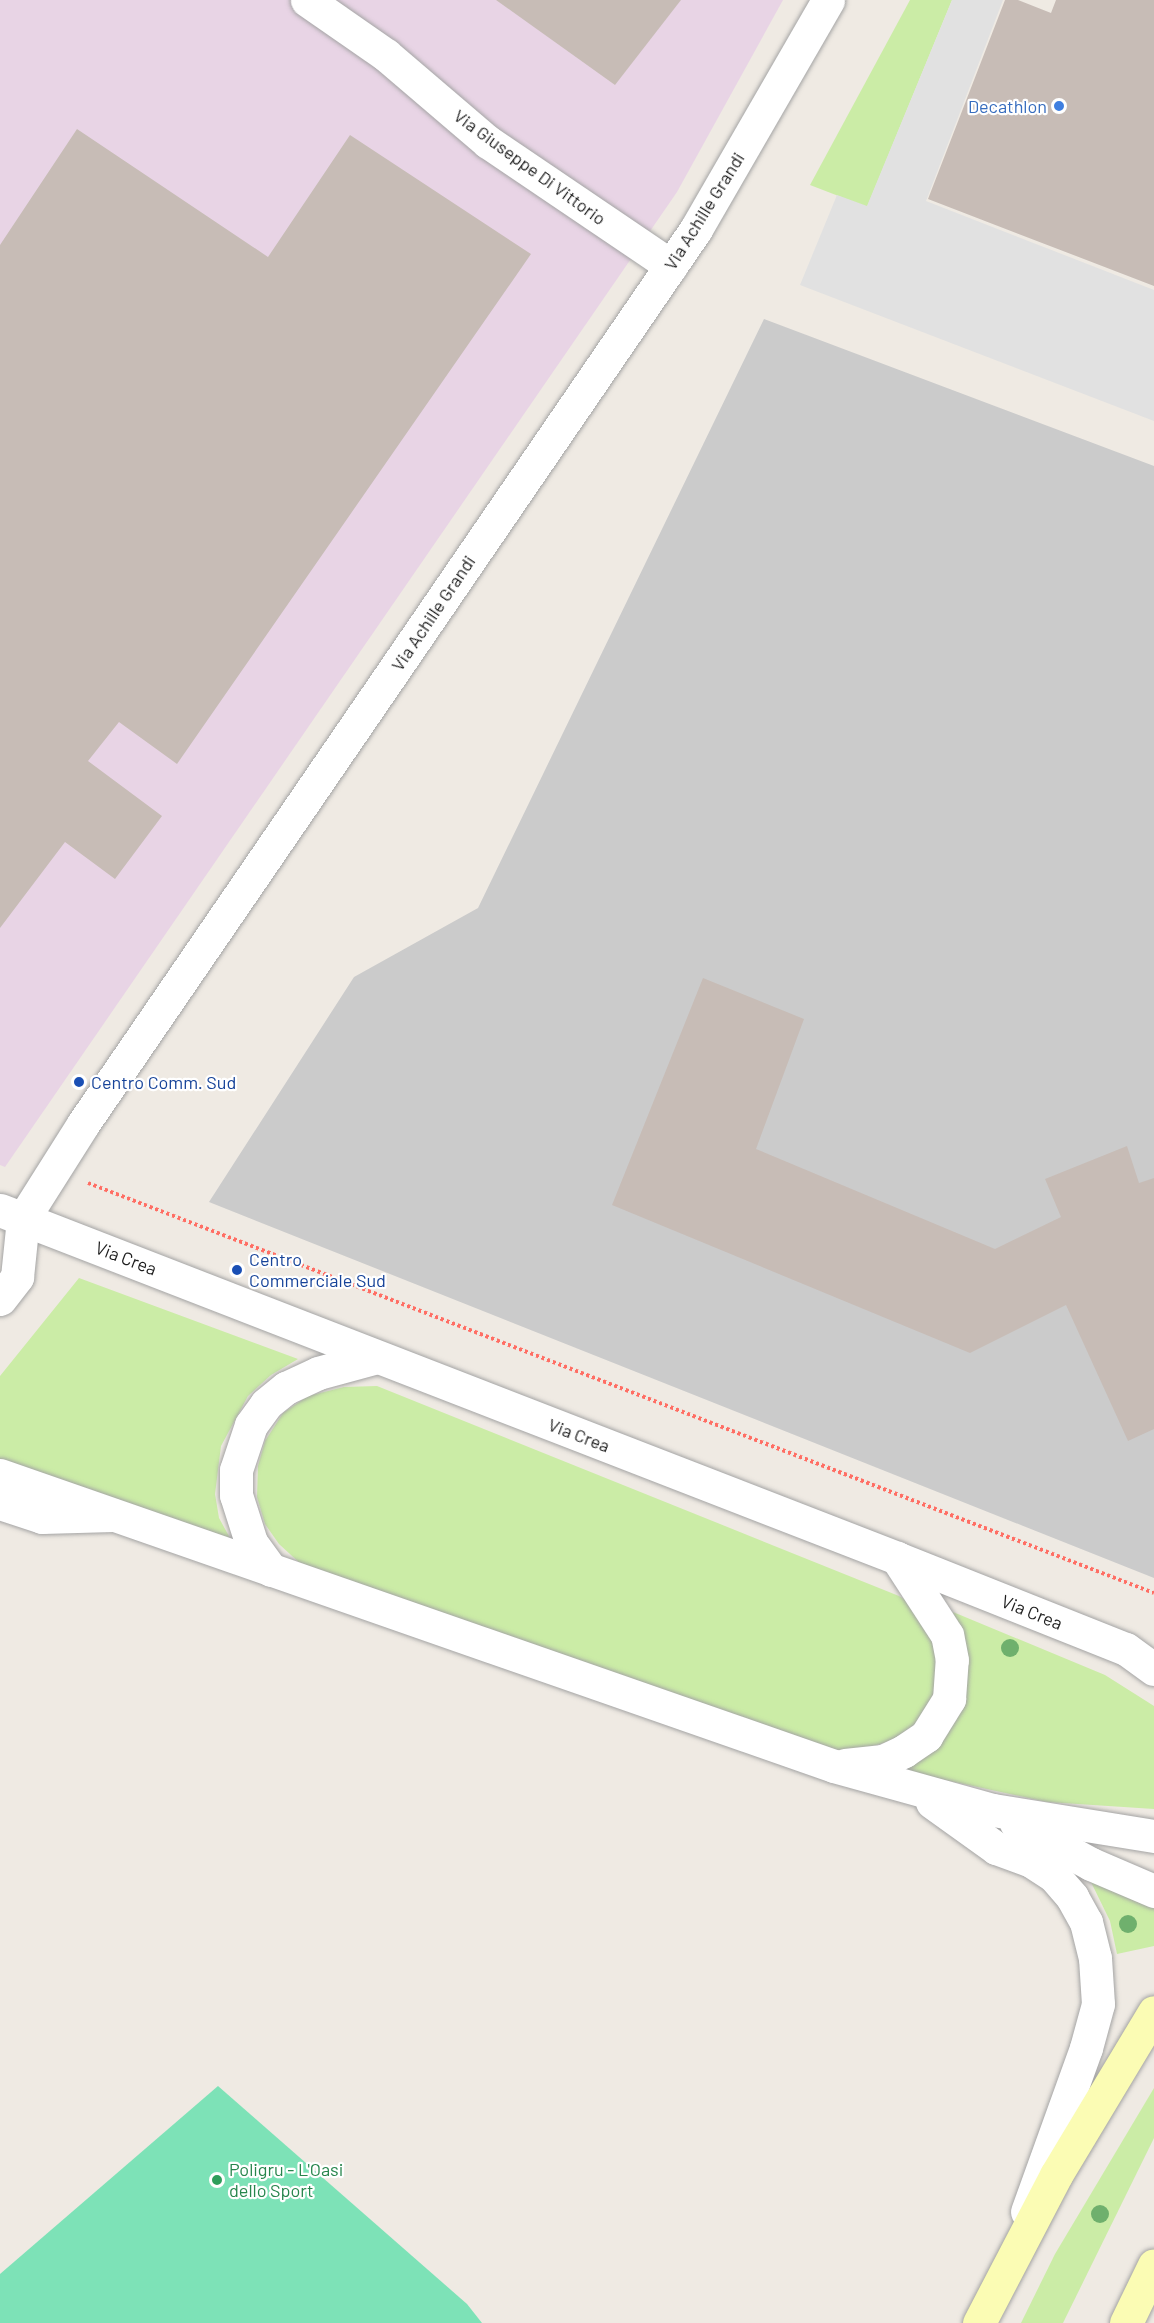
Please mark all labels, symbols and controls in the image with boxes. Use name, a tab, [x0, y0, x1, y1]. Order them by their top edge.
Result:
place label: Decathlon	[968, 95, 1047, 117]
marker: Decathlon	[1052, 99, 1066, 113]
street label: Via Giuseppe Di Vittorio	[450, 105, 610, 229]
street label: Via Achille Grandi	[659, 148, 749, 274]
street label: Via Achille Grandi	[386, 551, 480, 675]
place label: Centro Comm. Sud	[91, 1071, 236, 1093]
marker: Centro Comm. Sud	[72, 1075, 86, 1089]
street label: Via Crea	[92, 1236, 160, 1280]
place label: Centro Commerciale Sud	[249, 1249, 386, 1292]
marker: Centro Commerciale Sud	[230, 1263, 244, 1277]
street label: Via Crea	[545, 1413, 613, 1457]
street label: Via Crea	[998, 1590, 1066, 1634]
place label: Poligru - L'Oasi dello Sport	[229, 2159, 343, 2202]
marker: Poligru - L'Oasi dello Sport	[210, 2173, 224, 2187]

